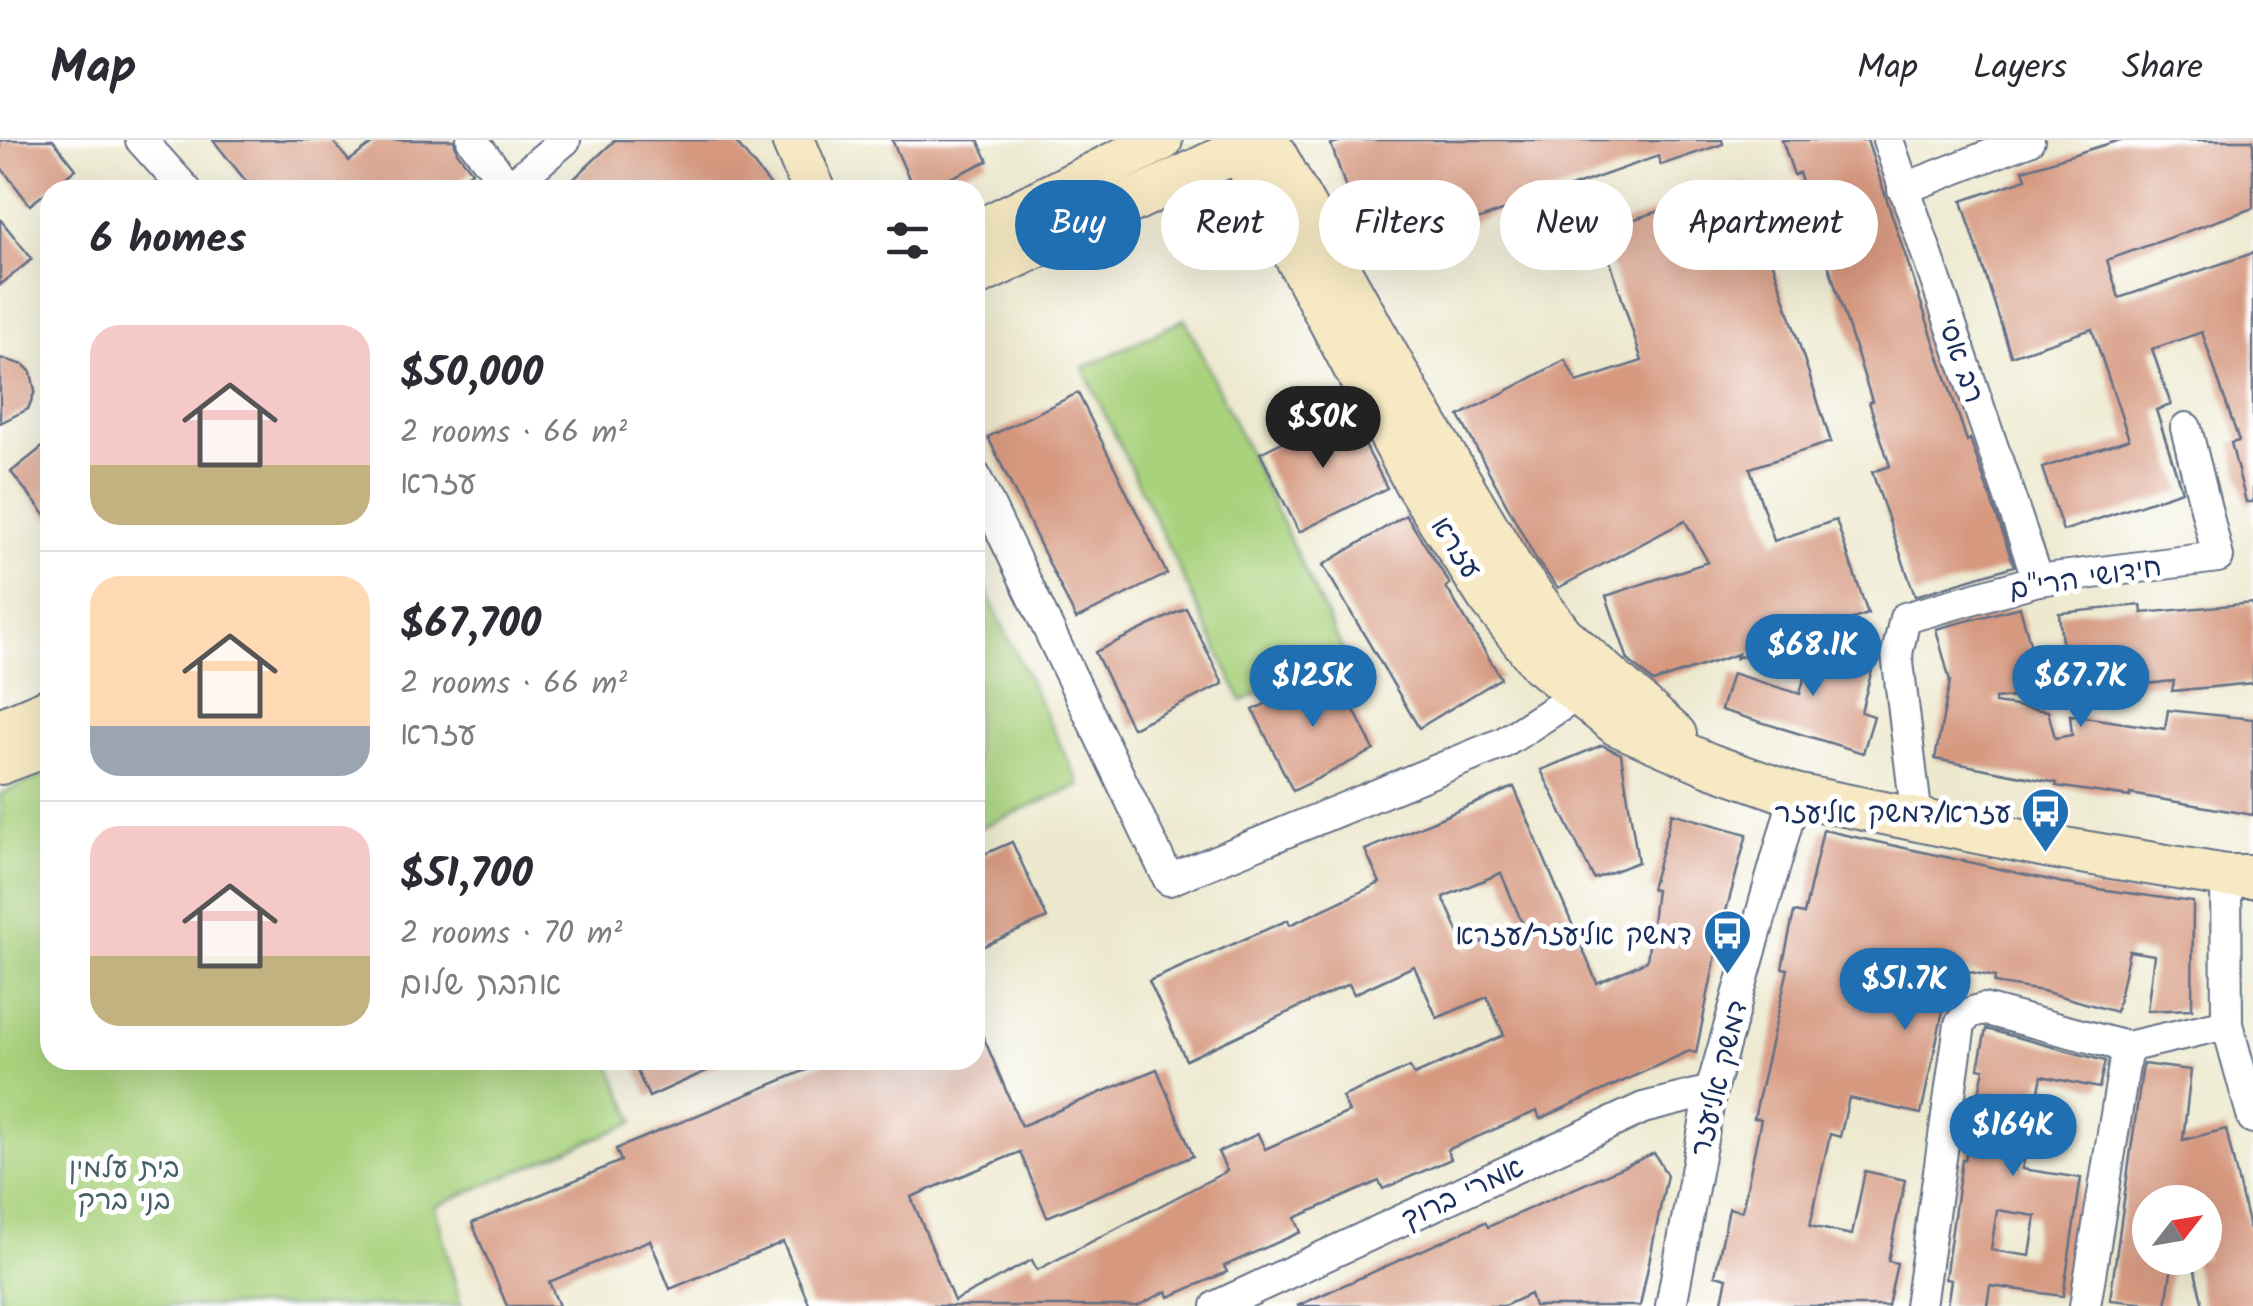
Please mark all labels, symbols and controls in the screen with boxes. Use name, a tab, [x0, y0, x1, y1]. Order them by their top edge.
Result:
text: Map	[50, 31, 137, 107]
text: Map	[1857, 41, 1918, 97]
text: Layers	[1973, 41, 2067, 97]
text: Share	[2122, 41, 2203, 97]
chip: Buy	[1015, 180, 1141, 270]
chip: Rent	[1161, 180, 1299, 270]
chip: Filters	[1319, 180, 1480, 270]
chip: New	[1500, 180, 1633, 270]
chip: Apartment	[1653, 180, 1878, 270]
text: 6 homes	[90, 207, 246, 274]
icon: filters	[880, 213, 935, 268]
street label: רב אסי	[1924, 312, 1995, 410]
text: $50,000	[400, 341, 543, 408]
icon: home	[170, 365, 290, 485]
pin: $50K	[1264, 386, 1382, 471]
text: $50K	[1288, 393, 1358, 444]
text: 2 rooms · 66 m²	[400, 408, 627, 459]
text: עזרא	[400, 459, 476, 510]
street label: עזרא	[1418, 508, 1492, 589]
street label: חידושי הרי"ם	[2006, 545, 2165, 614]
text: $67,700	[400, 592, 541, 659]
pin: $68.1K	[1732, 614, 1894, 699]
icon: home	[170, 616, 290, 736]
text: $68.1K	[1767, 621, 1859, 672]
pin: $125K	[1243, 645, 1383, 730]
pin: $67.7K	[2000, 645, 2162, 730]
text: $125K	[1272, 652, 1354, 703]
text: $67.7K	[2034, 652, 2128, 703]
text: 2 rooms · 66 m²	[400, 659, 627, 710]
text: עזרא	[400, 710, 476, 761]
bus stop icon: עזרא/דמשק אליעזר	[2020, 786, 2072, 854]
place label: עזרא/דמשק אליעזר	[1774, 792, 2011, 837]
text: $51,700	[400, 842, 533, 909]
icon: home	[170, 866, 290, 986]
bus stop icon: דמשק אליעזר/עזרא	[1701, 908, 1753, 976]
text: 2 rooms · 70 m²	[400, 909, 622, 960]
place label: דמשק אליעזר/עזרא	[1455, 914, 1692, 959]
pin: $51.7K	[1824, 948, 1986, 1033]
text: $51.7K	[1862, 955, 1948, 1006]
text: אהבת שלום	[400, 960, 562, 1011]
street label: דמשק אליעזר	[1679, 996, 1762, 1162]
pin: $164K	[1943, 1094, 2083, 1179]
text: $164K	[1972, 1101, 2054, 1152]
street label: אמרי ברוך	[1394, 1146, 1532, 1242]
park label: בית עלמין בני ברק	[69, 1147, 179, 1224]
north arrow	[2132, 1185, 2222, 1275]
map controls	[2132, 1185, 2222, 1275]

